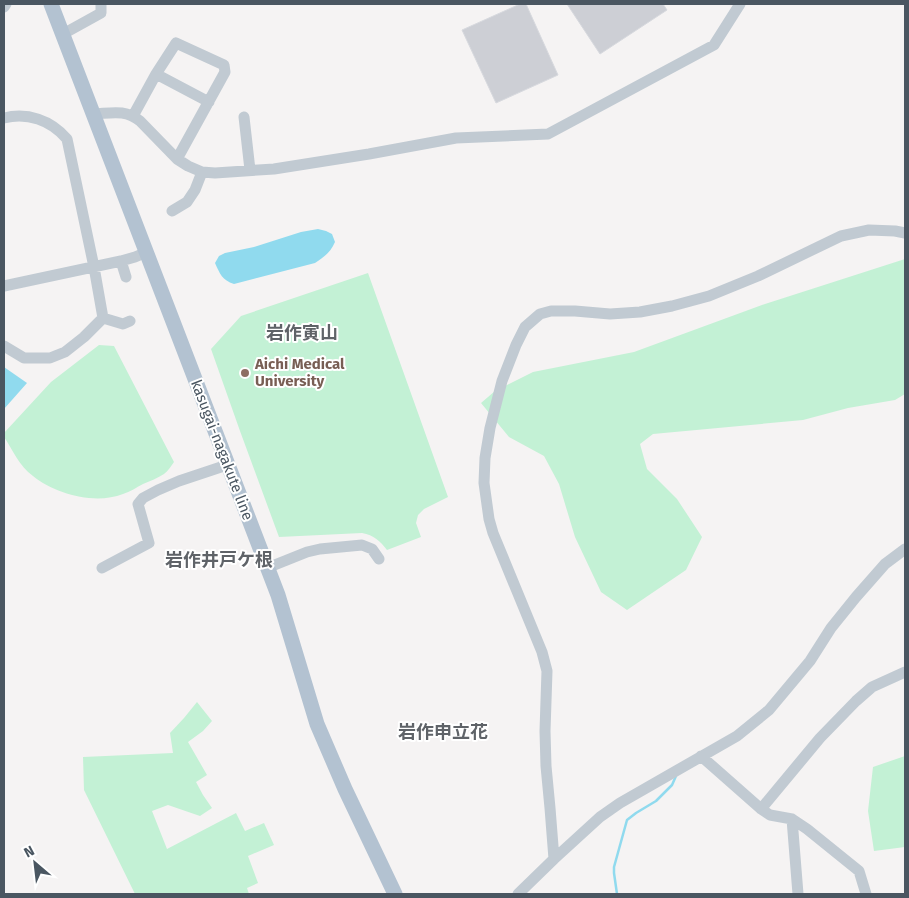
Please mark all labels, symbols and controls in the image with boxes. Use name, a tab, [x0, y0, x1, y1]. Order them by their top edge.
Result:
district label: 岩作寅山	[266, 322, 338, 344]
place label: Aichi Medical University	[254, 355, 345, 390]
marker: Aichi Medical University	[239, 367, 251, 379]
street label: kasugai-nagakute line	[187, 377, 257, 523]
district label: 岩作井戸ケ根	[165, 549, 273, 571]
district label: 岩作申立花	[398, 721, 488, 743]
north arrow	[10, 838, 60, 888]
text: N	[21, 842, 37, 862]

